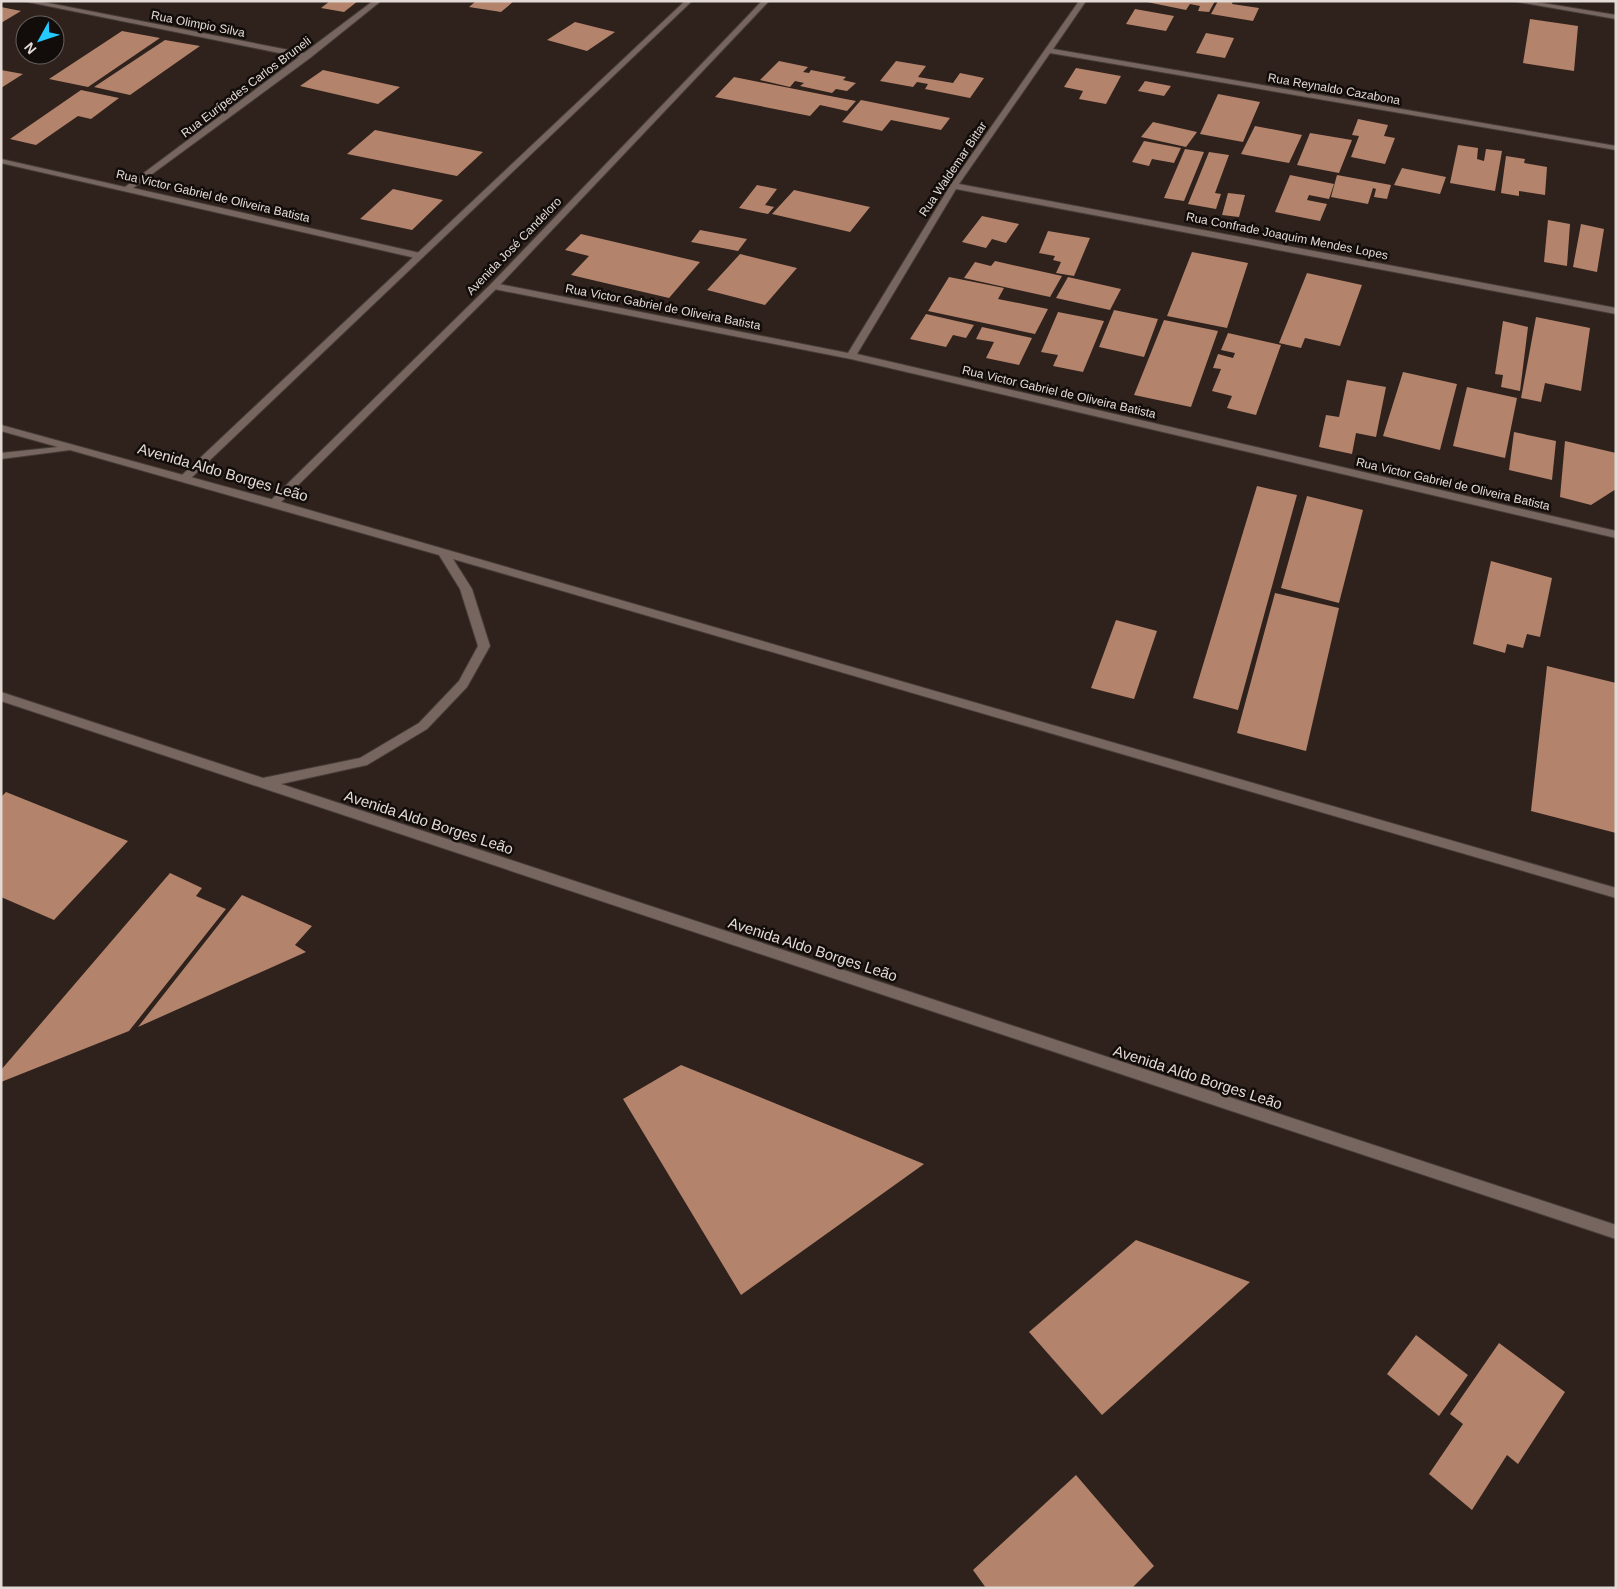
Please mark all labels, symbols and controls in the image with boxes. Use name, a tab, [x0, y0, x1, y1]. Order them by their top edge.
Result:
street label: Rua Olimpio Silva	[150, 8, 246, 40]
north arrow	[15, 15, 65, 65]
street label: Rua Eurípedes Carlos Bruneli	[178, 34, 314, 140]
text: N	[21, 39, 39, 57]
street label: Rua Reynaldo Cazabona	[1267, 70, 1402, 108]
street label: Rua Waldemar Bittar	[916, 119, 990, 219]
street label: Rua Victor Gabriel de Oliveira Batista	[115, 167, 312, 225]
street label: Avenida José Candeloro	[464, 194, 565, 298]
street label: Rua Confrade Joaquim Mendes Lopes	[1185, 210, 1389, 262]
street label: Rua Victor Gabriel de Oliveira Batista	[564, 281, 762, 333]
street label: Rua Victor Gabriel de Oliveira Batista	[961, 363, 1158, 421]
street label: Avenida Aldo Borges Leão	[136, 439, 310, 505]
street label: Rua Victor Gabriel de Oliveira Batista	[1355, 455, 1552, 513]
street label: Avenida Aldo Borges Leão	[342, 787, 516, 857]
street label: Avenida Aldo Borges Leão	[726, 914, 900, 984]
street label: Avenida Aldo Borges Leão	[1111, 1042, 1285, 1112]

